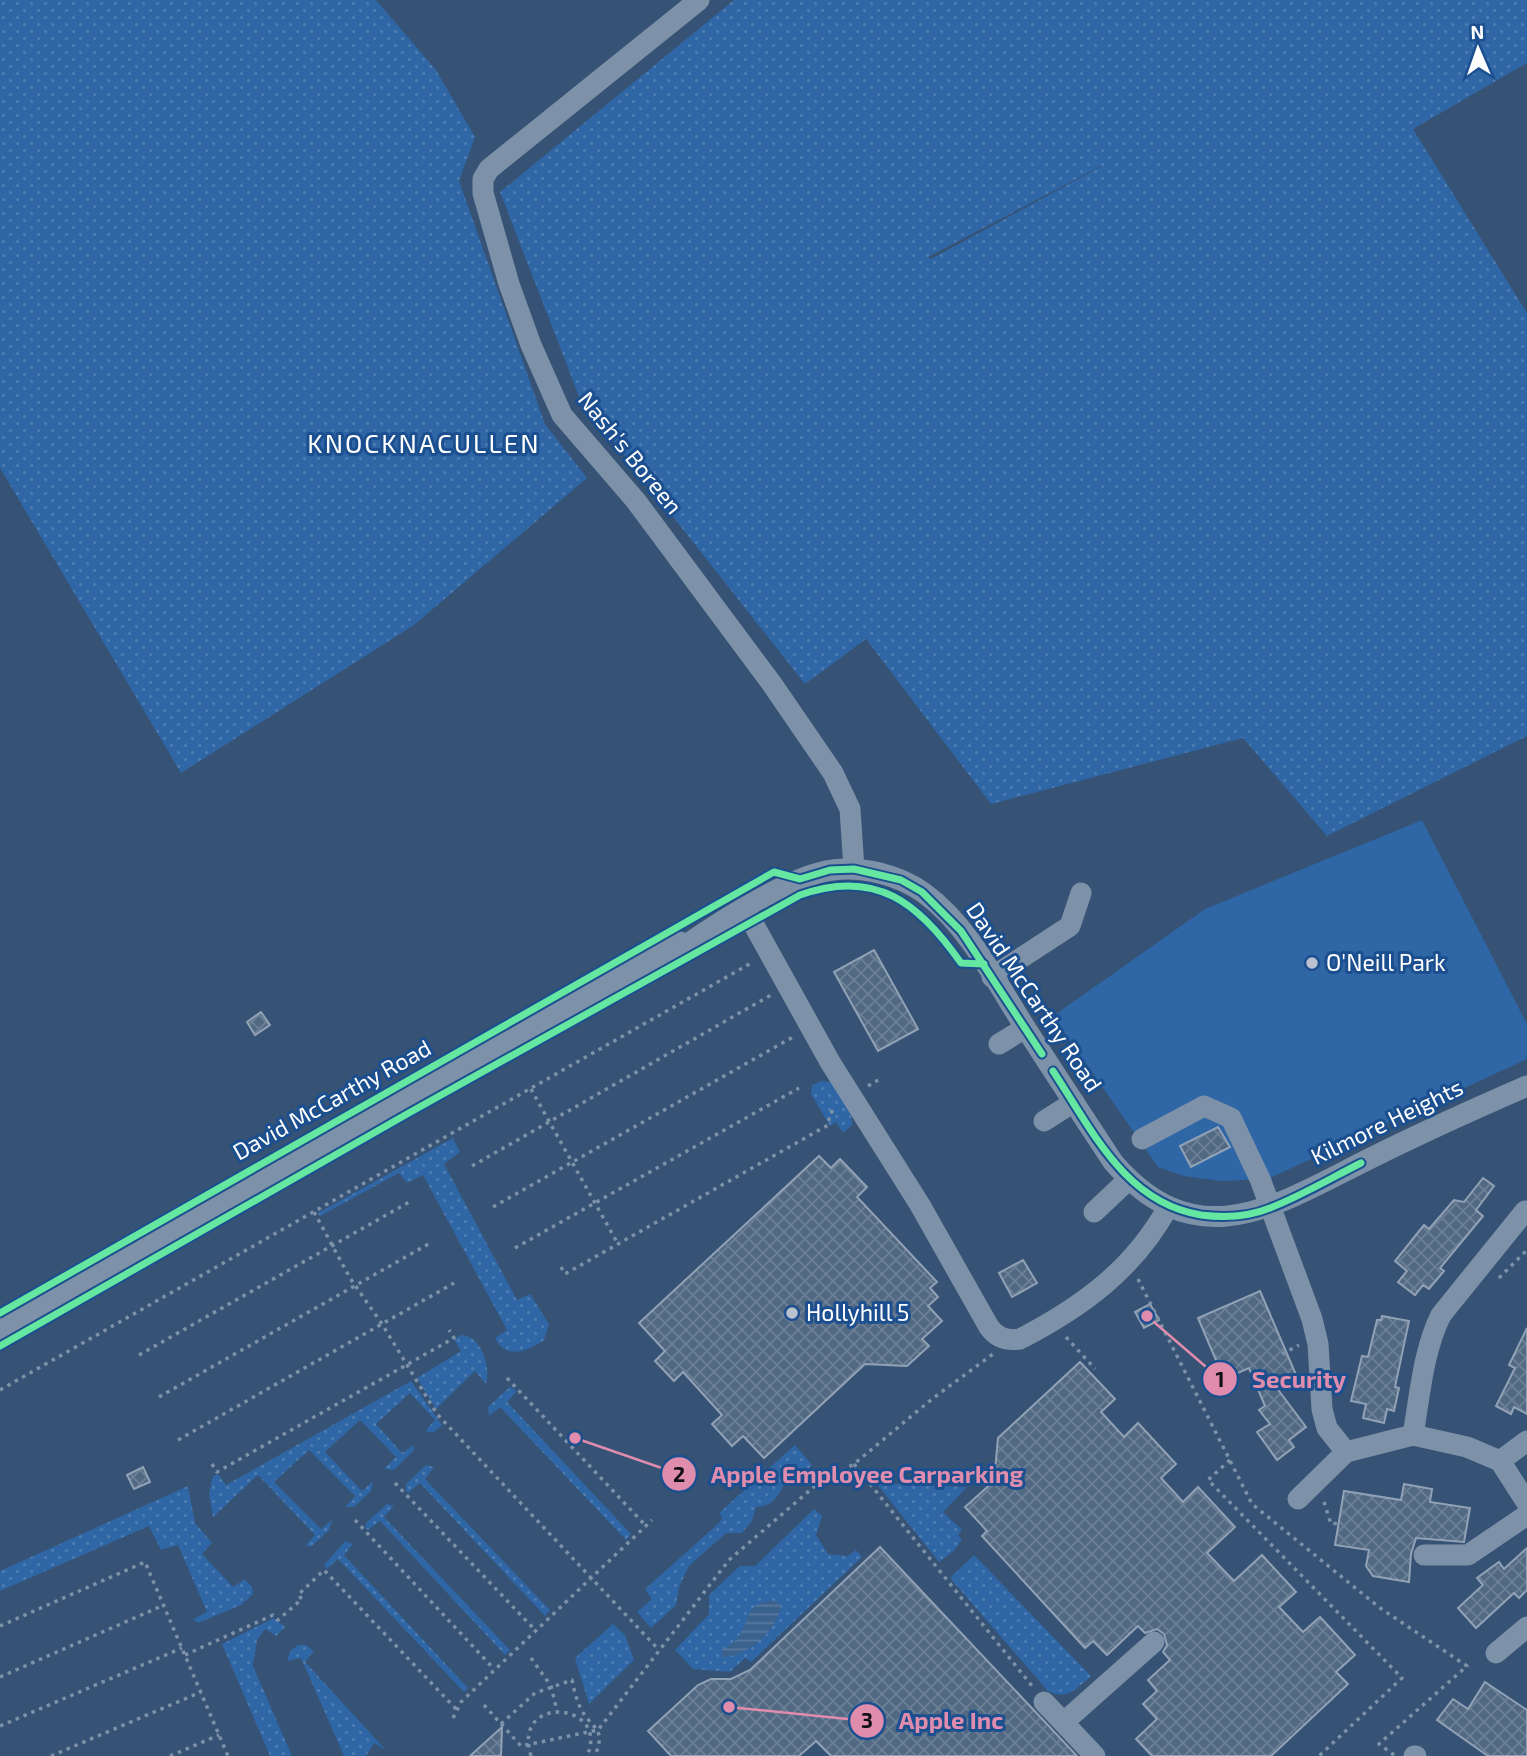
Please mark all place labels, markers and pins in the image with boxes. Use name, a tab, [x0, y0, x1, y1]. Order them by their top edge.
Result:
place label: O'Neill Park	[1326, 948, 1446, 976]
marker: O'Neill Park	[1304, 955, 1320, 971]
place label: Hollyhill 5	[806, 1298, 909, 1326]
marker: Hollyhill 5	[784, 1305, 800, 1321]
callout: Security	[1202, 1357, 1360, 1402]
callout: Apple Employee Carparking	[662, 1452, 1038, 1497]
callout: Apple Inc	[850, 1698, 1017, 1743]

